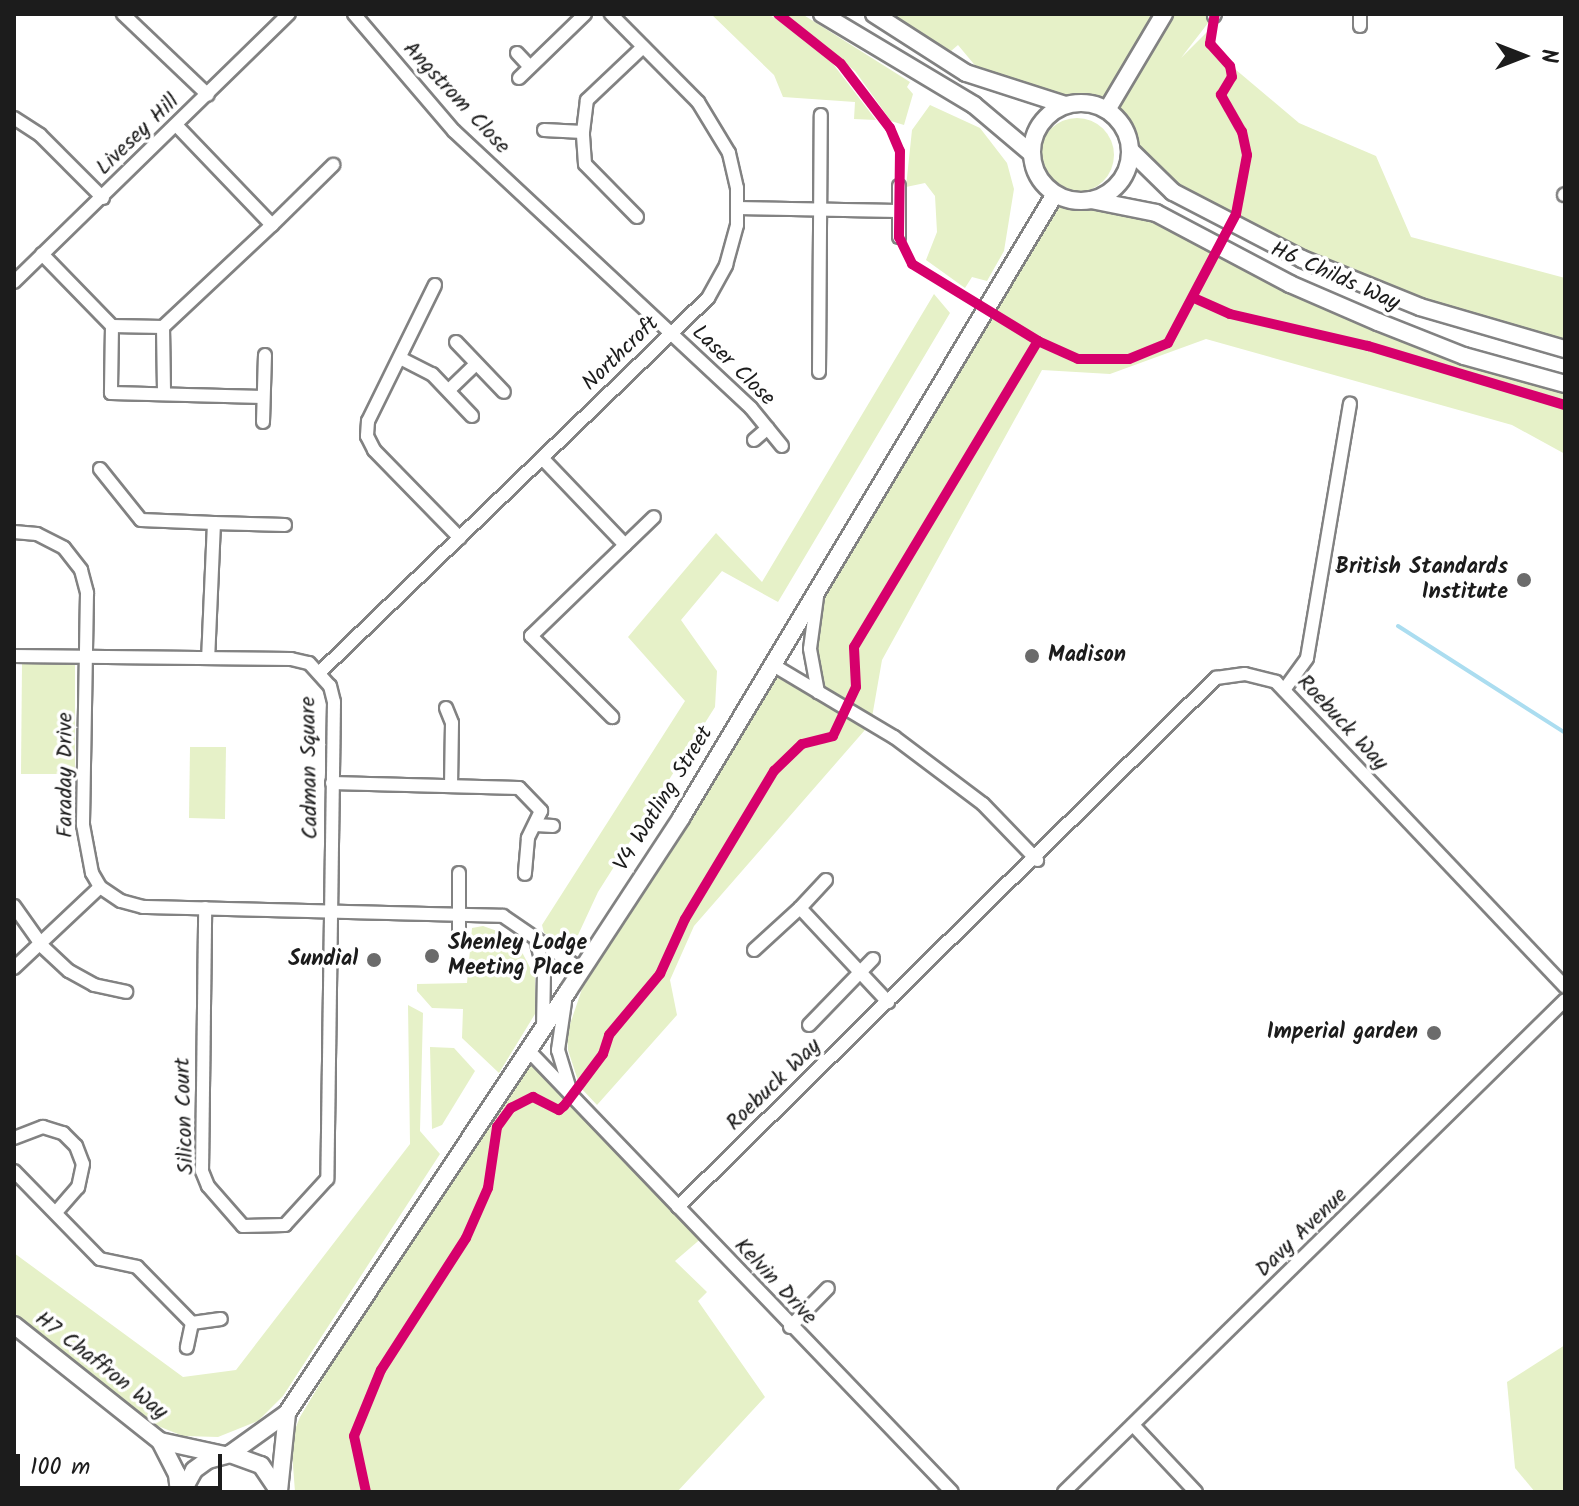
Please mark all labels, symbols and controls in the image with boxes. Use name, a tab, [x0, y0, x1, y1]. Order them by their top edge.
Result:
north arrow	[1483, 16, 1563, 96]
street label: Angstrom Close	[397, 36, 515, 160]
text: N	[1530, 49, 1565, 63]
street label: Livesey Hill	[91, 89, 185, 181]
street label: H6 Childs Way	[1266, 237, 1404, 317]
street label: Northcroft	[577, 311, 665, 397]
street label: Laser Close	[686, 320, 780, 412]
place label: British Standards Institute	[1335, 554, 1508, 606]
marker: British Standards Institute	[1515, 571, 1533, 589]
place label: Madison	[1048, 643, 1126, 669]
marker: Madison	[1023, 647, 1041, 665]
street label: Roebuck Way	[1291, 670, 1393, 776]
street label: Cadman Square	[296, 696, 324, 840]
street label: Faraday Drive	[53, 712, 79, 838]
street label: V4 Watling Street	[609, 722, 719, 876]
place label: Shenley Lodge Meeting Place	[448, 930, 587, 982]
place label: Sundial	[288, 947, 358, 973]
marker: Shenley Lodge Meeting Place	[423, 947, 441, 965]
marker: Sundial	[365, 951, 383, 969]
place label: Imperial garden	[1267, 1020, 1418, 1046]
marker: Imperial garden	[1425, 1024, 1443, 1042]
street label: Roebuck Way	[721, 1033, 827, 1137]
street label: Silicon Court	[170, 1057, 200, 1175]
street label: Davy Avenue	[1250, 1183, 1354, 1283]
street label: Kelvin Drive	[728, 1233, 822, 1331]
street label: H7 Chaffron Way	[29, 1306, 173, 1426]
scale bar	[20, 1438, 226, 1488]
text: 100 m	[30, 1448, 90, 1487]

